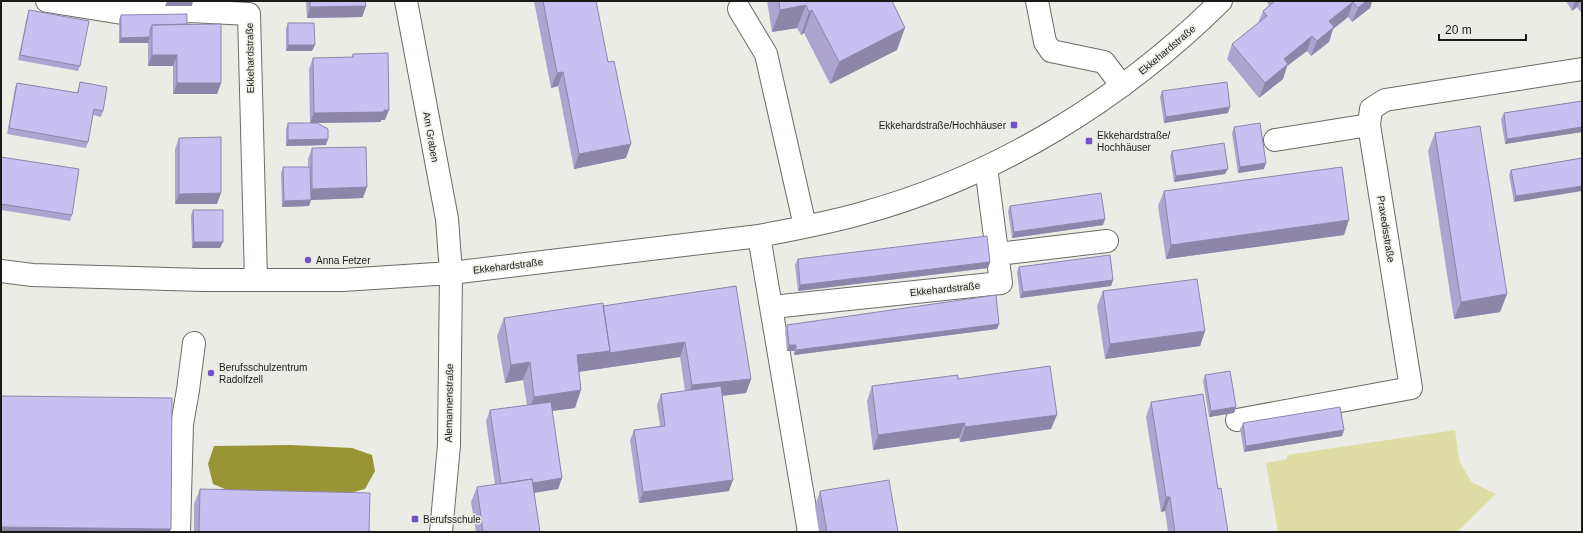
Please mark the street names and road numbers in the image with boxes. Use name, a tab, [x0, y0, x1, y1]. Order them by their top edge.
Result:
street label: Ekkehardstraße	[244, 22, 256, 93]
street label: Ekkehardstraße	[1136, 23, 1198, 77]
street label: Am Graben	[421, 111, 441, 163]
street label: Praxedisstraße	[1375, 195, 1397, 264]
street label: Ekkehardstraße	[472, 256, 544, 276]
street label: Ekkehardstraße	[909, 280, 981, 298]
street label: Alemannenstraße	[443, 363, 455, 443]

